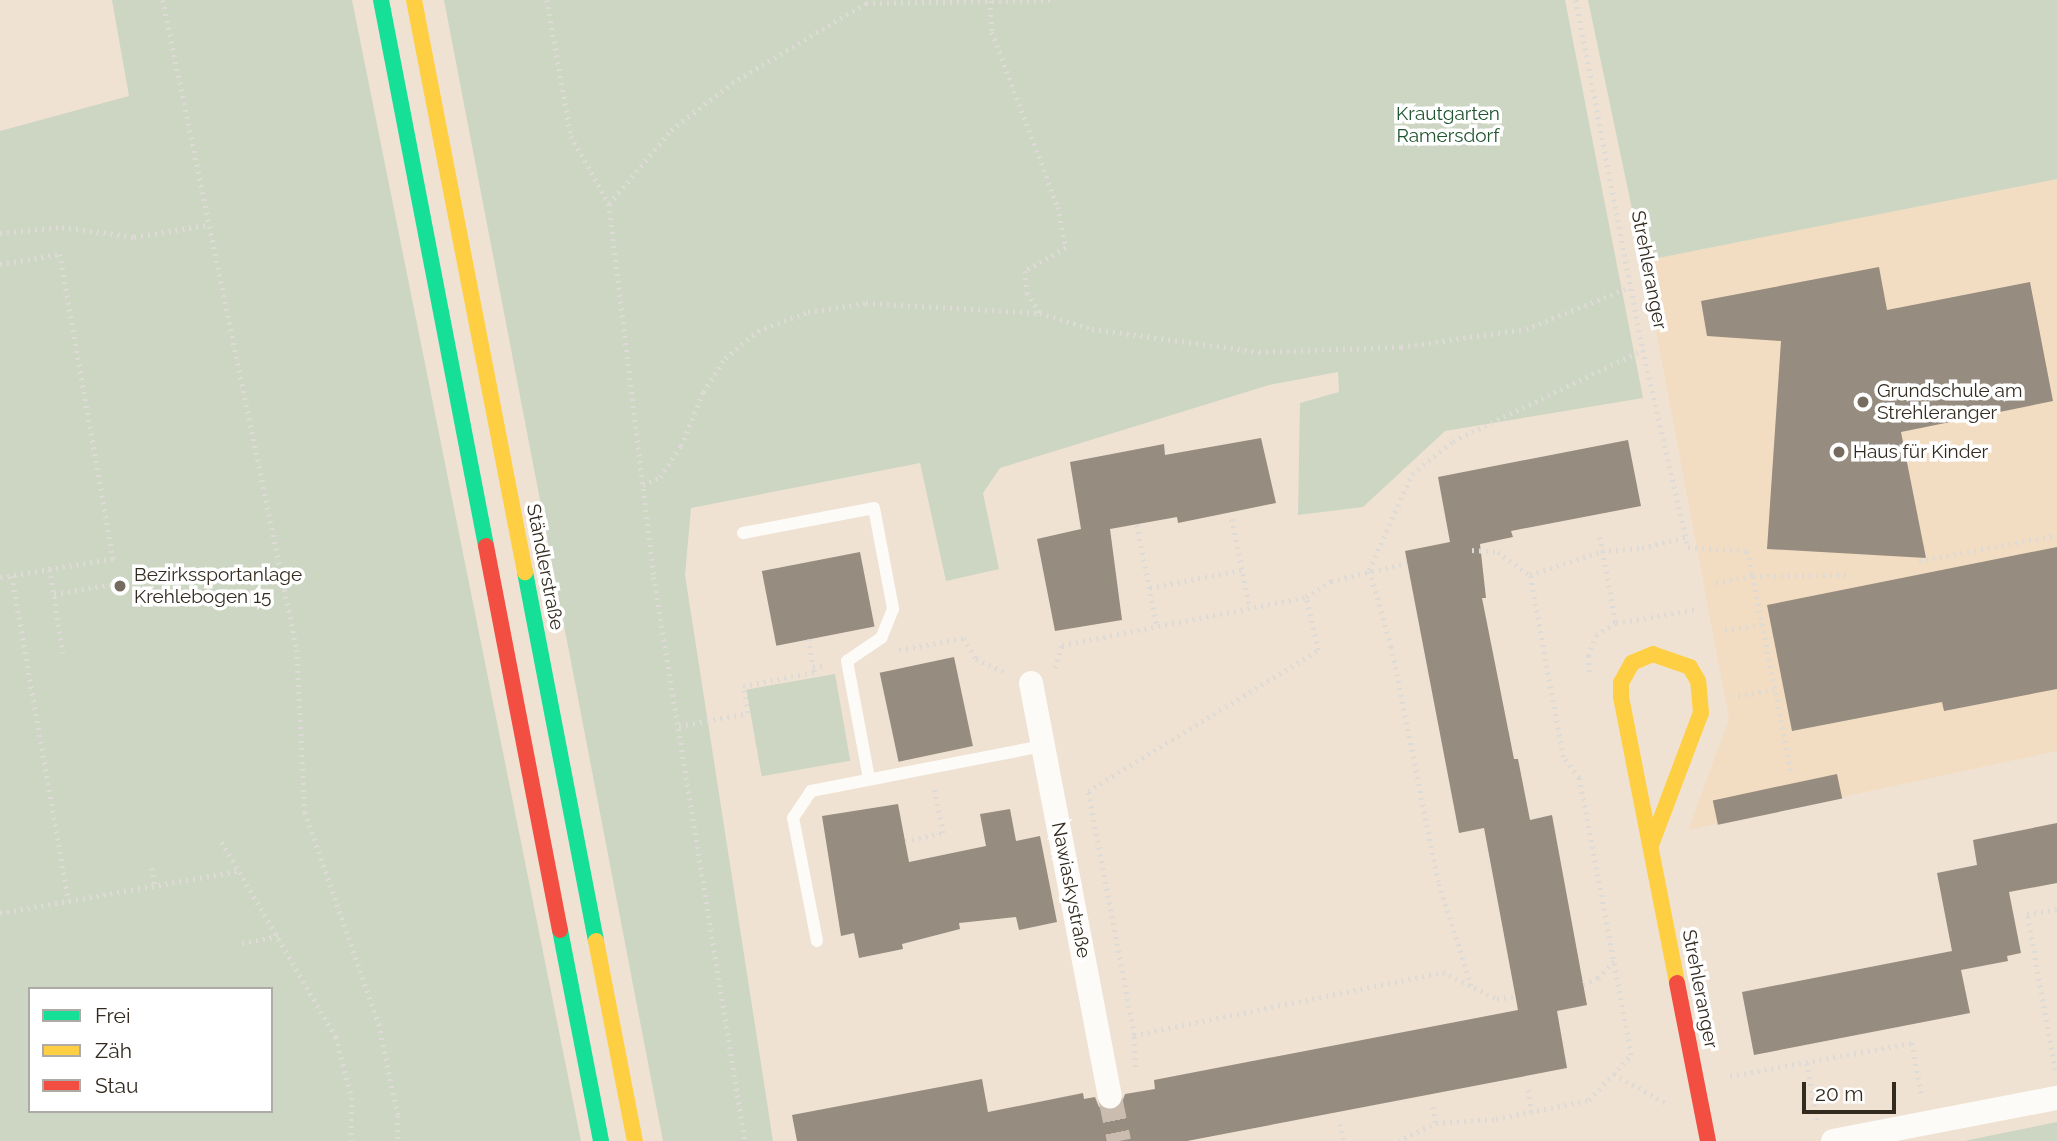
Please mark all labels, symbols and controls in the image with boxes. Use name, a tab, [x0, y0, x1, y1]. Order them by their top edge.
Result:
park label: Krautgarten Ramersdorf	[1396, 103, 1500, 147]
street label: Strehleranger	[1626, 209, 1672, 331]
place label: Grundschule am Strehleranger	[1877, 380, 2022, 424]
marker: Grundschule am Strehleranger	[1855, 394, 1871, 410]
place label: Haus für Kinder	[1853, 441, 1989, 463]
marker: Haus für Kinder	[1831, 444, 1847, 460]
street label: Ständlerstraße	[522, 502, 568, 632]
place label: Bezirkssportanlage Krehlebogen 15	[134, 564, 302, 608]
marker: Bezirkssportanlage Krehlebogen 15	[112, 578, 128, 594]
street label: Nawiaskystraße	[1047, 820, 1095, 960]
street label: Strehleranger	[1677, 928, 1723, 1050]
legend	[28, 987, 273, 1113]
text: Frei	[95, 1003, 131, 1028]
text: Zäh	[95, 1038, 132, 1063]
scale bar	[1805, 1068, 1899, 1112]
text: Stau	[95, 1073, 139, 1098]
text: 20 m	[1815, 1081, 1863, 1106]

